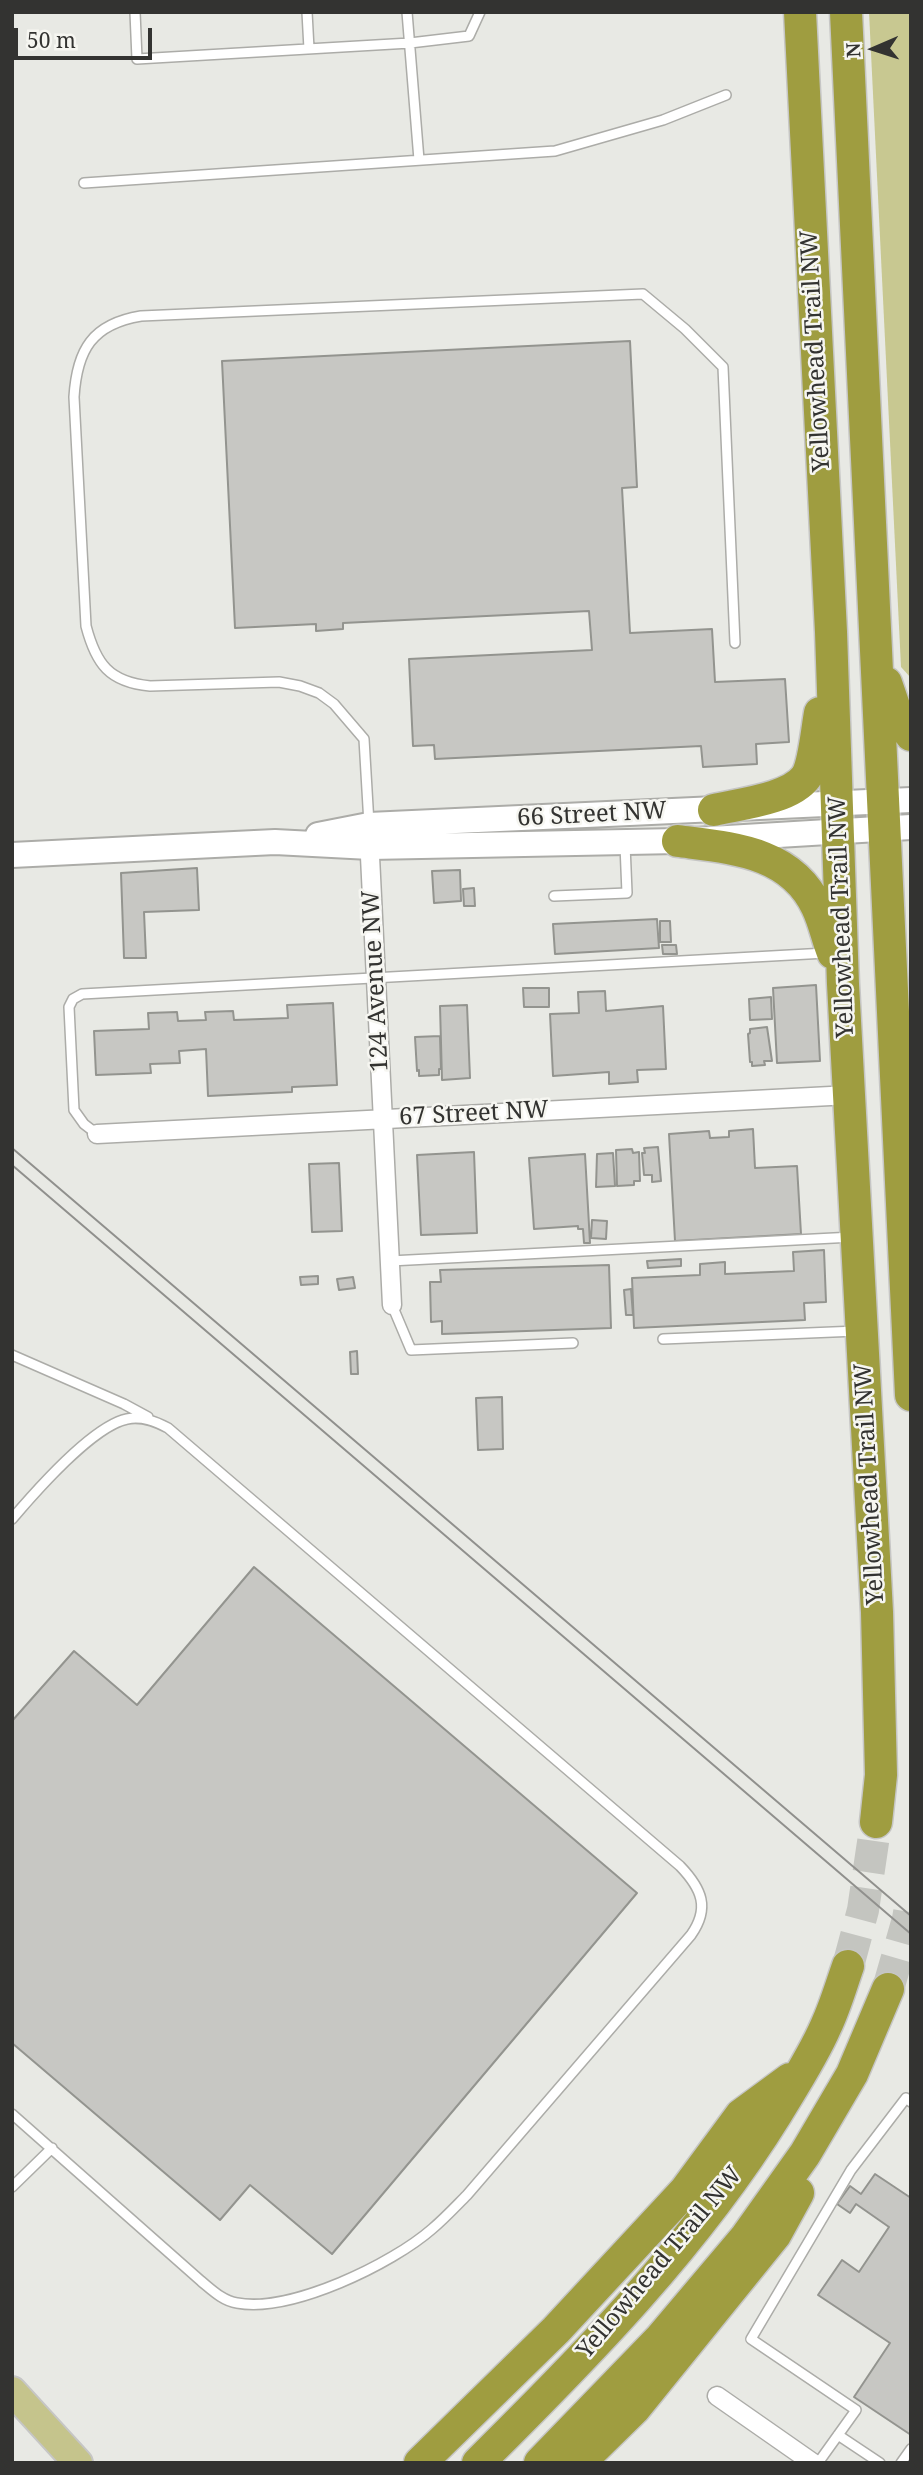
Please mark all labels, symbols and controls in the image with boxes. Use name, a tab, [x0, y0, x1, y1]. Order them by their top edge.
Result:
scale bar	[18, 14, 156, 58]
north arrow	[839, 14, 909, 84]
text: 50 m	[27, 26, 76, 54]
text: N	[840, 42, 866, 58]
street label: Yellowhead Trail NW	[795, 229, 837, 473]
street label: Yellowhead Trail NW	[823, 796, 861, 1038]
street label: 66 Street NW	[517, 797, 667, 833]
street label: 124 Avenue NW	[357, 889, 395, 1073]
street label: 67 Street NW	[399, 1096, 549, 1132]
street label: Yellowhead Trail NW	[849, 1362, 891, 1606]
street label: Yellowhead Trail NW	[571, 2161, 749, 2365]

